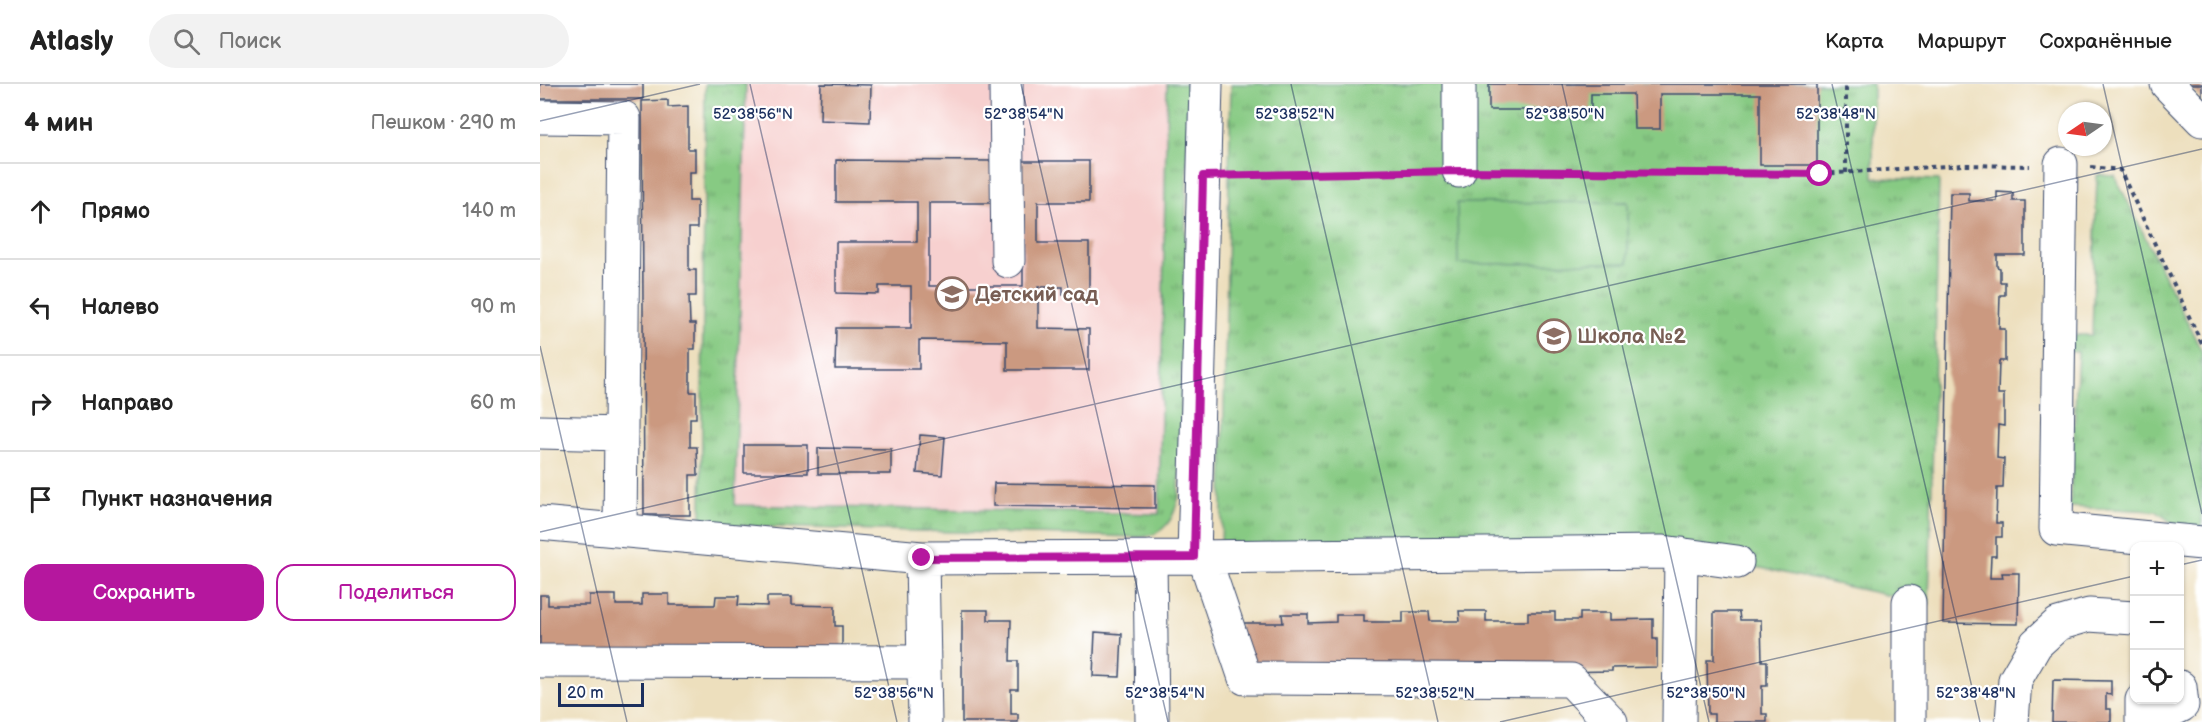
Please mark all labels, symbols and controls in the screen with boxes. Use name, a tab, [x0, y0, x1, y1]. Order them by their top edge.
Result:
search box	[149, 14, 569, 68]
text: Atlasly	[30, 25, 113, 58]
icon: search	[170, 25, 203, 58]
text: Поиск	[218, 28, 281, 55]
text: Карта	[1825, 29, 1884, 54]
text: Маршрут	[1917, 29, 2006, 54]
text: Сохранённые	[2039, 29, 2172, 54]
north arrow	[2058, 102, 2112, 156]
text: 52°38'56"N	[713, 105, 793, 124]
text: 52°38'54"N	[984, 105, 1064, 124]
text: 52°38'52"N	[1255, 105, 1335, 124]
text: 52°38'50"N	[1525, 105, 1605, 124]
text: 52°38'48"N	[1796, 105, 1876, 124]
text: 4 мин	[24, 108, 93, 139]
text: Пешком · 290 m	[370, 111, 516, 135]
route start	[1806, 160, 1832, 186]
icon: ahead	[24, 195, 57, 228]
text: Прямо	[81, 198, 150, 225]
text: 140 m	[462, 199, 516, 223]
school or university icon: Детский сад	[934, 276, 970, 312]
place label: Детский сад	[975, 282, 1098, 307]
icon: left	[24, 291, 57, 324]
text: Налево	[81, 294, 159, 321]
text: 90 m	[471, 295, 516, 319]
school or university icon: Школа №2	[1536, 318, 1572, 354]
place label: Школа №2	[1577, 324, 1686, 349]
icon: right	[24, 387, 57, 420]
text: Направо	[81, 390, 173, 417]
text: 60 m	[470, 391, 516, 415]
icon: arrive	[24, 483, 57, 516]
text: Пункт назначения	[81, 486, 273, 513]
map controls	[2130, 542, 2184, 704]
button: +	[2130, 542, 2184, 596]
route end	[908, 544, 934, 570]
button: Сохранить	[24, 564, 264, 621]
button: Поделиться	[276, 564, 516, 621]
button: −	[2130, 596, 2184, 650]
button: locate	[2130, 650, 2184, 704]
scale bar	[558, 680, 644, 708]
text: 20 m	[567, 684, 603, 703]
text: 52°38'56"N	[854, 684, 934, 703]
text: 52°38'54"N	[1125, 684, 1205, 703]
text: 52°38'52"N	[1395, 684, 1475, 703]
text: 52°38'50"N	[1666, 684, 1746, 703]
text: 52°38'48"N	[1936, 684, 2016, 703]

